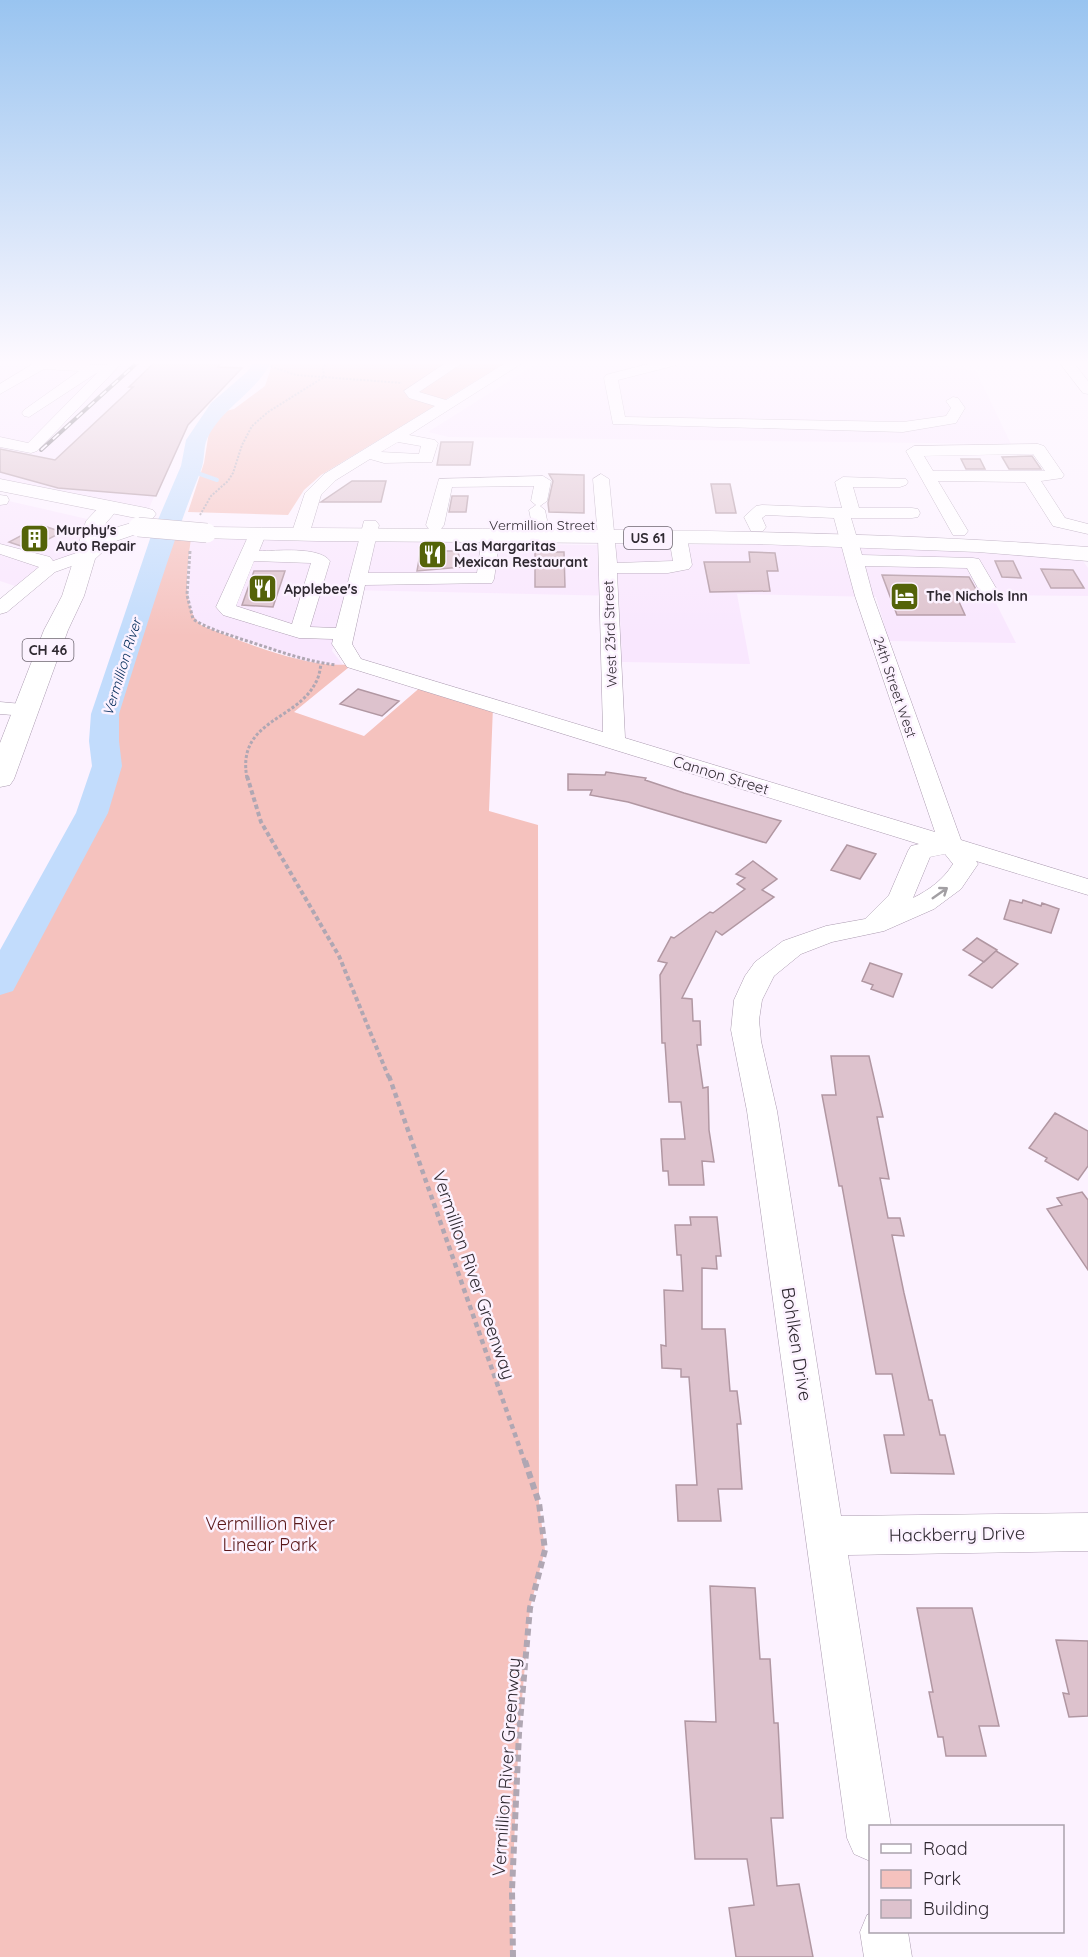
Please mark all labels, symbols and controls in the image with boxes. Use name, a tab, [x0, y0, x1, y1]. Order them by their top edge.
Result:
street label: Vermillion Street	[489, 516, 595, 534]
place label: Murphy's Auto Repair	[56, 521, 136, 555]
building icon: Murphy's Auto Repair	[19, 522, 51, 554]
road number: US 61	[624, 527, 672, 549]
place label: Las Margaritas Mexican Restaurant	[454, 537, 588, 571]
restaurant icon: Las Margaritas Mexican Restaurant	[417, 538, 449, 570]
restaurant icon: Applebee's	[247, 573, 279, 605]
place label: Applebee's	[284, 580, 358, 598]
street label: West 23rd Street	[599, 580, 621, 688]
hotel icon: The Nichols Inn	[889, 580, 921, 612]
place label: The Nichols Inn	[926, 587, 1028, 605]
water label: Vermillion River	[99, 615, 146, 718]
street label: 24th Street West	[869, 634, 921, 740]
road number: CH 46	[22, 639, 74, 661]
street label: Cannon Street	[671, 751, 771, 799]
one-way arrow	[931, 887, 947, 899]
street label: Vermillion River Greenway	[427, 1168, 521, 1382]
street label: Bohlken Drive	[777, 1285, 817, 1403]
park label: Vermillion River Linear Park	[205, 1512, 335, 1556]
street label: Hackberry Drive	[889, 1521, 1025, 1547]
street label: Vermillion River Greenway	[487, 1657, 525, 1877]
legend	[869, 1825, 1064, 1933]
text: Road	[923, 1837, 968, 1860]
text: Park	[923, 1867, 961, 1890]
text: Building	[923, 1897, 989, 1920]

